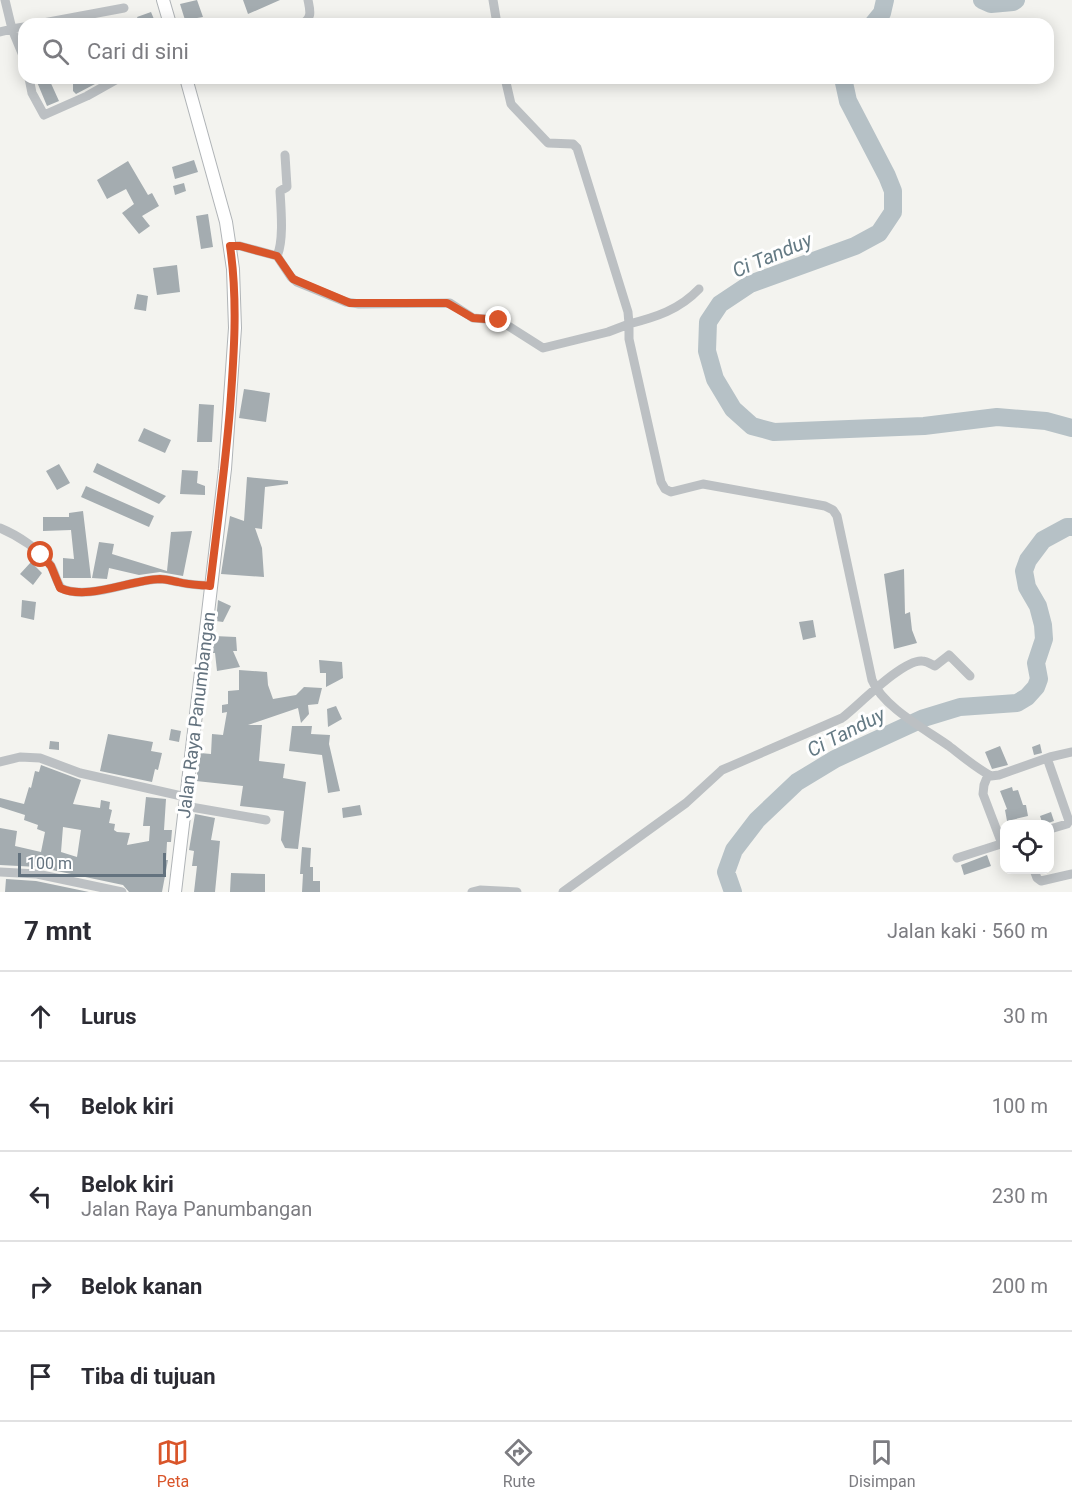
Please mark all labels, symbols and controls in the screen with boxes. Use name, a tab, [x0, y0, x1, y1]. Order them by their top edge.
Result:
search box	[18, 18, 1054, 84]
icon: search	[39, 35, 72, 68]
text: Cari di sini	[87, 39, 189, 64]
water label: Ci Tanduy	[728, 227, 816, 283]
route end	[485, 306, 511, 332]
route start	[27, 541, 53, 567]
street label: Jalan Raya Panumbangan	[173, 610, 219, 820]
water label: Ci Tanduy	[803, 702, 890, 762]
map controls	[1000, 820, 1054, 874]
button: locate	[1000, 820, 1054, 874]
scale bar	[18, 850, 166, 878]
text: 100 m	[27, 854, 72, 873]
text: 7 mnt	[24, 916, 91, 946]
text: Jalan kaki · 560 m	[887, 919, 1048, 943]
icon: ahead	[24, 1000, 57, 1033]
text: Lurus	[81, 1004, 137, 1029]
text: 30 m	[1003, 1004, 1048, 1028]
icon: left	[24, 1090, 57, 1123]
text: Belok kiri	[81, 1094, 174, 1119]
text: 100 m	[992, 1094, 1048, 1118]
text: Belok kiri	[81, 1172, 174, 1197]
icon: left	[24, 1180, 57, 1213]
text: 230 m	[992, 1184, 1048, 1208]
text: Jalan Raya Panumbangan	[81, 1197, 312, 1221]
icon: right	[24, 1270, 57, 1303]
text: Belok kanan	[81, 1274, 202, 1299]
text: 200 m	[992, 1274, 1048, 1298]
icon: arrive	[24, 1360, 57, 1393]
text: Tiba di tujuan	[81, 1364, 216, 1389]
tab: Peta	[156, 1436, 189, 1491]
tab: Rute	[502, 1436, 535, 1491]
tab: Disimpan	[848, 1436, 916, 1491]

